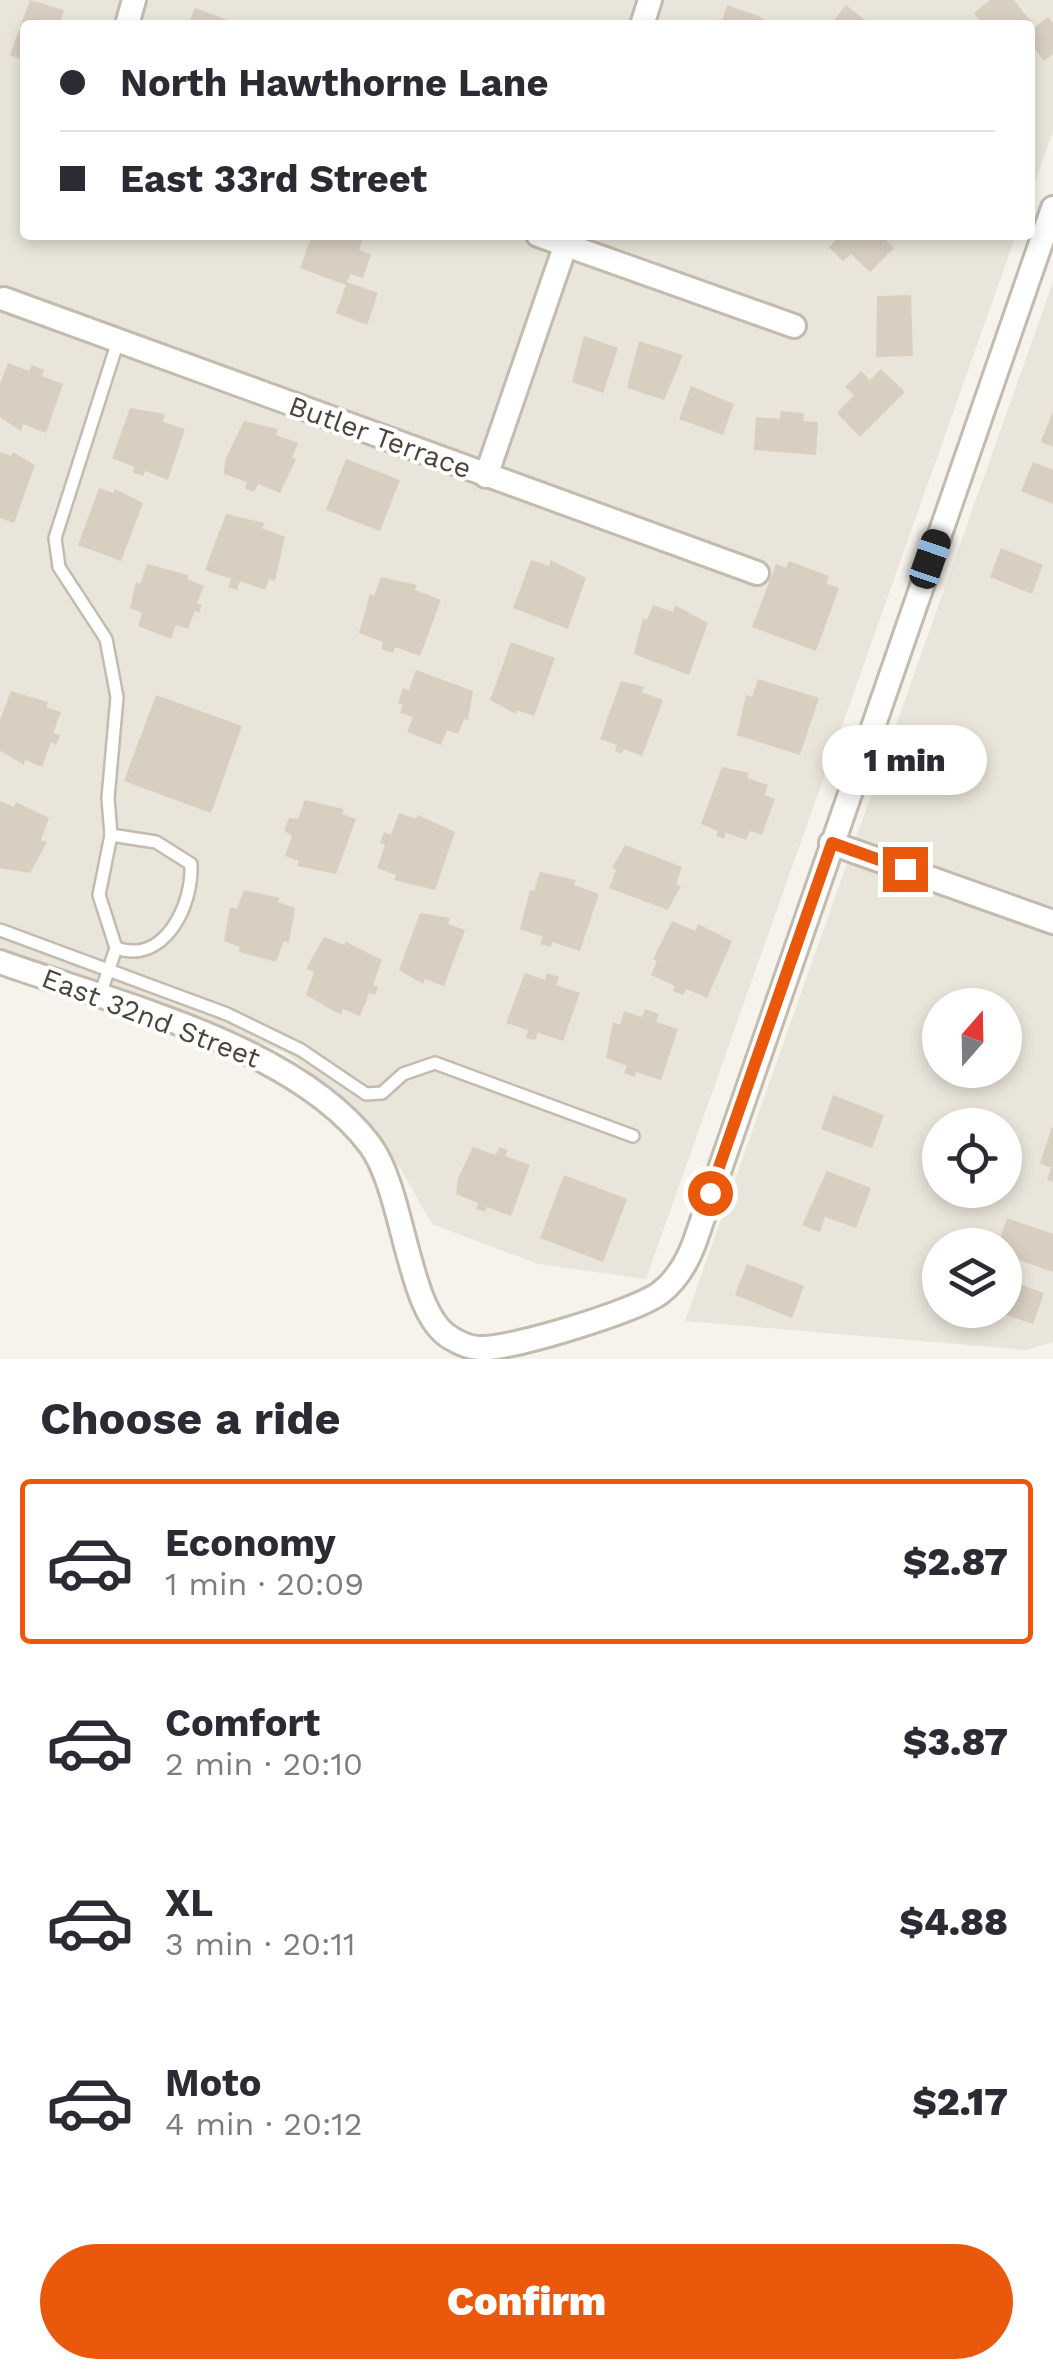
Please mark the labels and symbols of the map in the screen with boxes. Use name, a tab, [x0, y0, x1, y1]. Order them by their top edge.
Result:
street label: Butler Terrace	[284, 389, 476, 485]
car	[906, 526, 954, 592]
callout: 1 min	[822, 724, 988, 794]
route end	[883, 847, 928, 892]
street label: East 32nd Street	[37, 961, 265, 1075]
north arrow	[922, 988, 1022, 1088]
route start	[688, 1171, 733, 1216]

